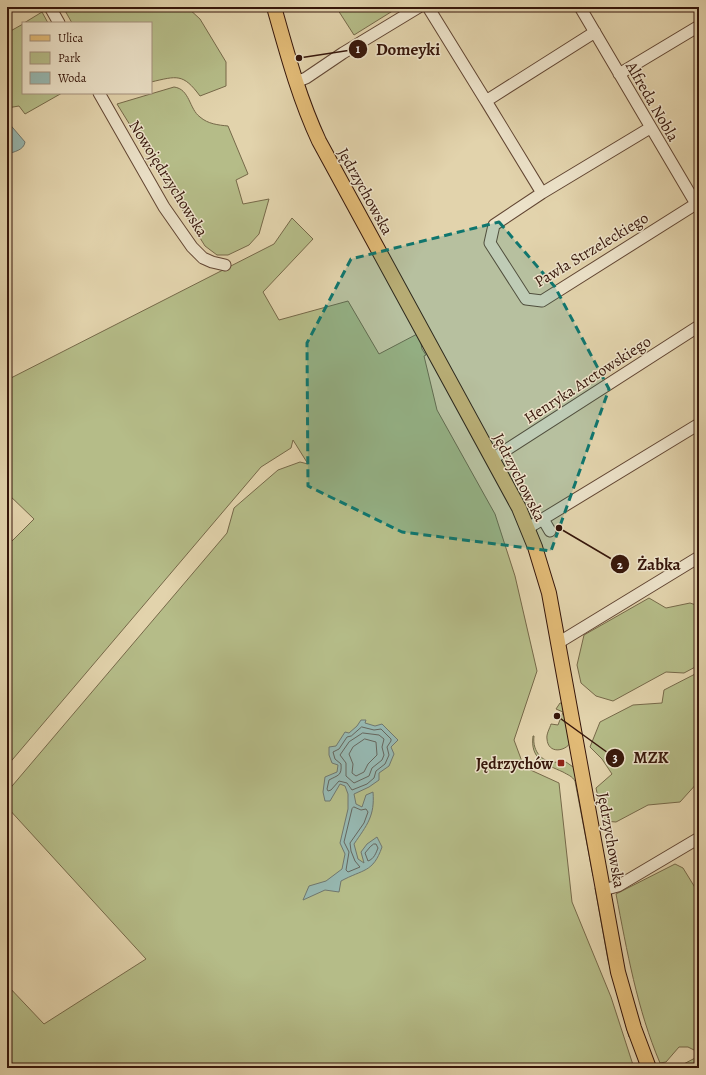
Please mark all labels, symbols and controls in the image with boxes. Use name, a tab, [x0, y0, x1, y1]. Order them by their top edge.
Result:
legend	[22, 22, 152, 94]
text: Ulica	[58, 30, 83, 46]
callout: Domeyki	[348, 34, 448, 63]
text: Domeyki	[376, 38, 440, 61]
text: 1	[356, 41, 361, 57]
text: Park	[58, 50, 81, 66]
street label: Alfreda Nobla	[620, 57, 684, 146]
text: Woda	[57, 70, 87, 86]
street label: Nowojędrzychowska	[123, 116, 213, 242]
street label: Jędrzychowska	[332, 144, 398, 240]
street label: Pawła Strzeleckiego	[530, 207, 653, 293]
street label: Henryka Arctowskiego	[520, 330, 655, 429]
street label: Jędrzychowska	[487, 429, 551, 526]
callout: Żabka	[610, 550, 689, 579]
text: Żabka	[637, 553, 682, 576]
text: 2	[617, 557, 623, 573]
callout: MZK	[605, 743, 677, 772]
text: MZK	[633, 746, 669, 769]
text: 3	[612, 750, 618, 766]
place label: Jędrzychów	[476, 753, 553, 775]
marker: Jędrzychów	[556, 758, 566, 768]
street label: Jędrzychowska	[592, 791, 630, 890]

